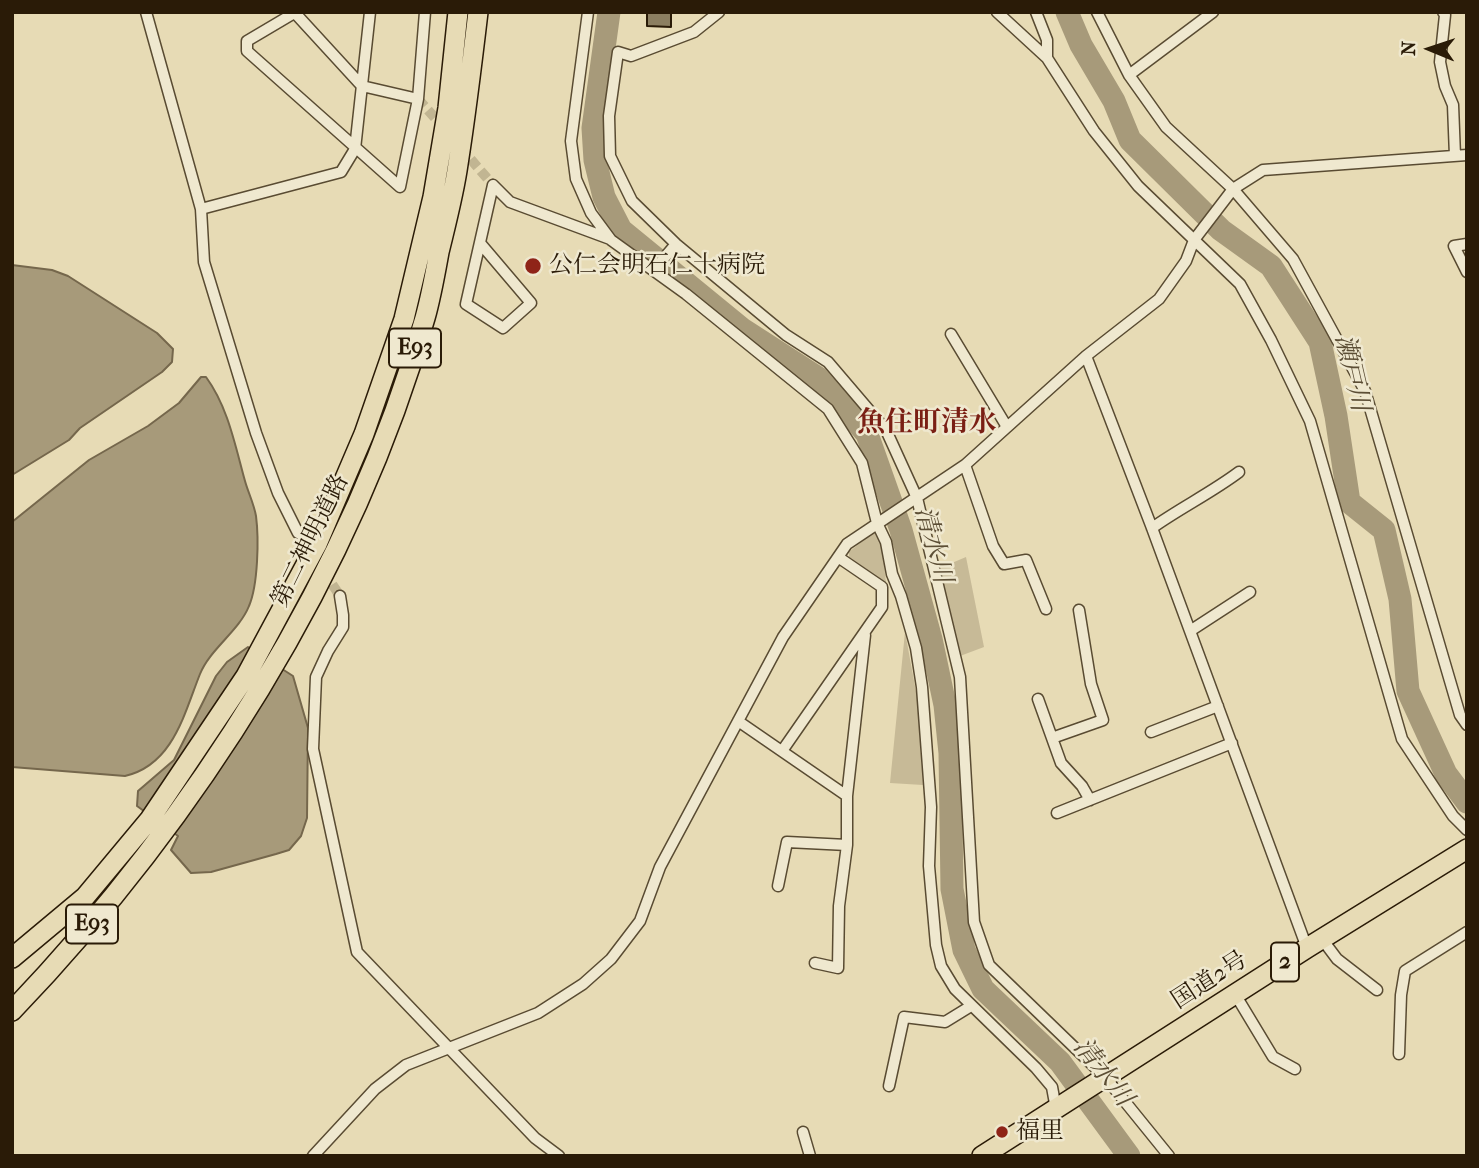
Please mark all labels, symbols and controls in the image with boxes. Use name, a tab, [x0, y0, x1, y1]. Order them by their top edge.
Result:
north arrow	[1395, 14, 1465, 84]
text: N	[1398, 41, 1420, 56]
place label: 公仁会明石仁十病院	[549, 252, 765, 280]
marker: 公仁会明石仁十病院	[523, 256, 543, 276]
road number: E93	[389, 328, 441, 368]
water label: 瀬戸川	[1327, 331, 1375, 415]
district label: 魚住町清水	[857, 407, 997, 441]
street label: 第二神明道路	[266, 470, 356, 612]
water label: 清水川	[907, 503, 957, 587]
road number: E93	[66, 904, 118, 944]
road number: 2	[1271, 942, 1299, 981]
street label: 国道2号	[1167, 946, 1253, 1016]
water label: 清水川	[1066, 1033, 1138, 1113]
place label: 福里	[1016, 1118, 1064, 1146]
marker: 福里	[994, 1124, 1010, 1140]

